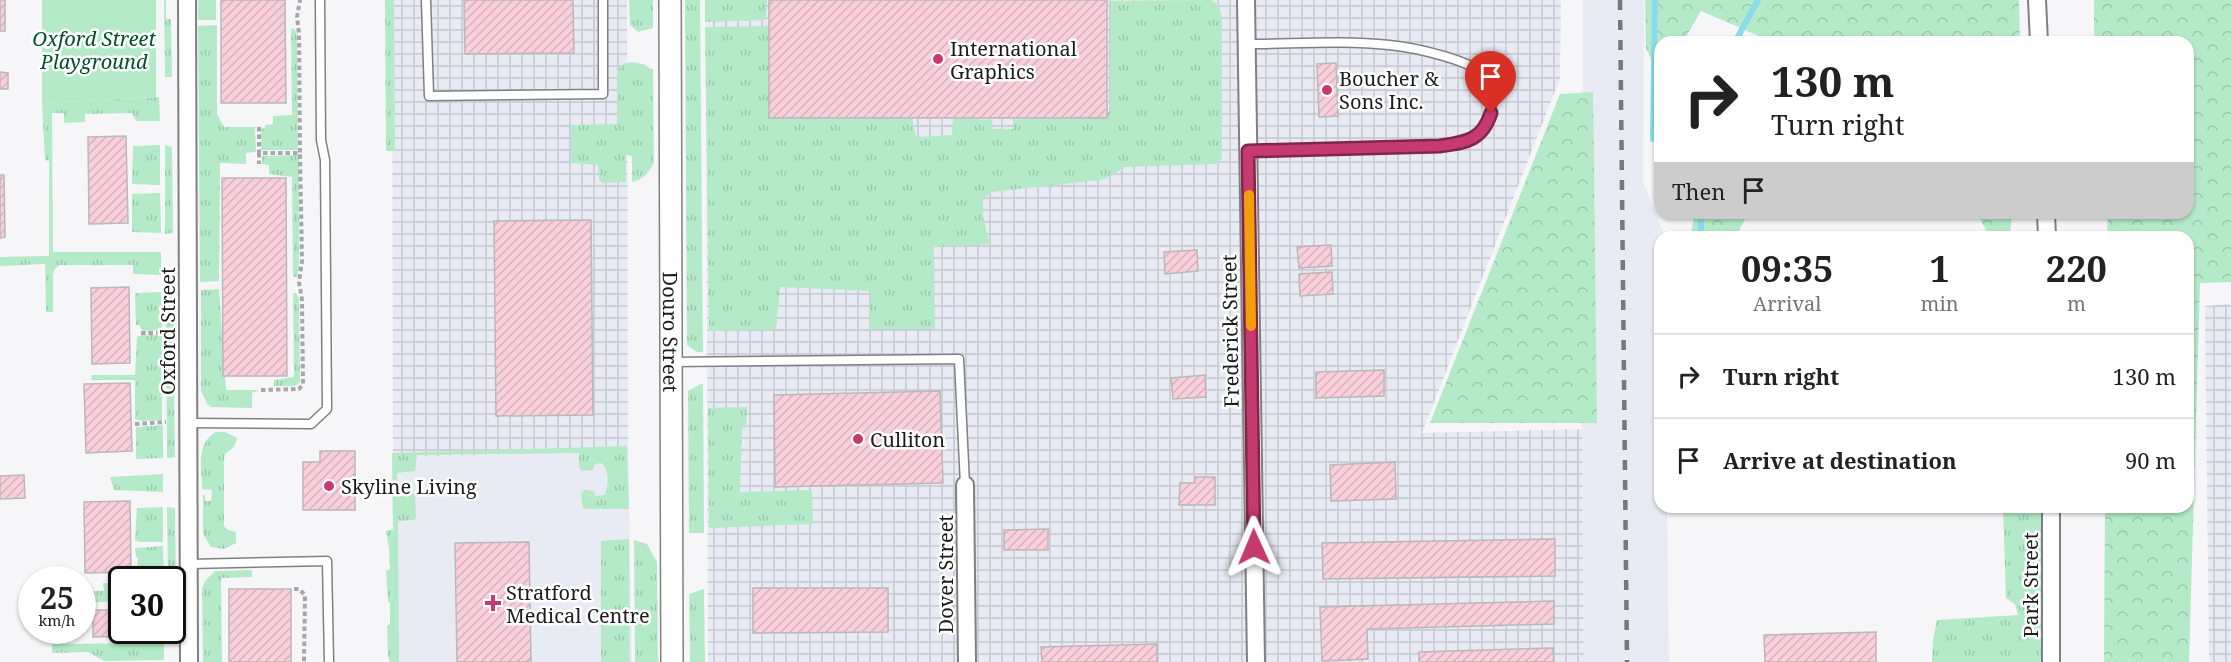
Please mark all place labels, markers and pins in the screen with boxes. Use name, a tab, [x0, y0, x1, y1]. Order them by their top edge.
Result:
place label: International Graphics	[950, 35, 1077, 85]
pin	[1465, 51, 1516, 113]
marker: International Graphics	[931, 52, 945, 66]
place label: Boucher & Sons Inc.	[1339, 65, 1439, 115]
marker: Boucher & Sons Inc.	[1320, 83, 1334, 97]
place label: Culliton	[870, 426, 945, 453]
marker: Culliton	[851, 432, 865, 446]
place label: Skyline Living	[341, 473, 477, 500]
marker: Skyline Living	[322, 479, 336, 493]
place label: Stratford Medical Centre	[506, 579, 650, 629]
marker: Stratford Medical Centre	[484, 594, 502, 612]

